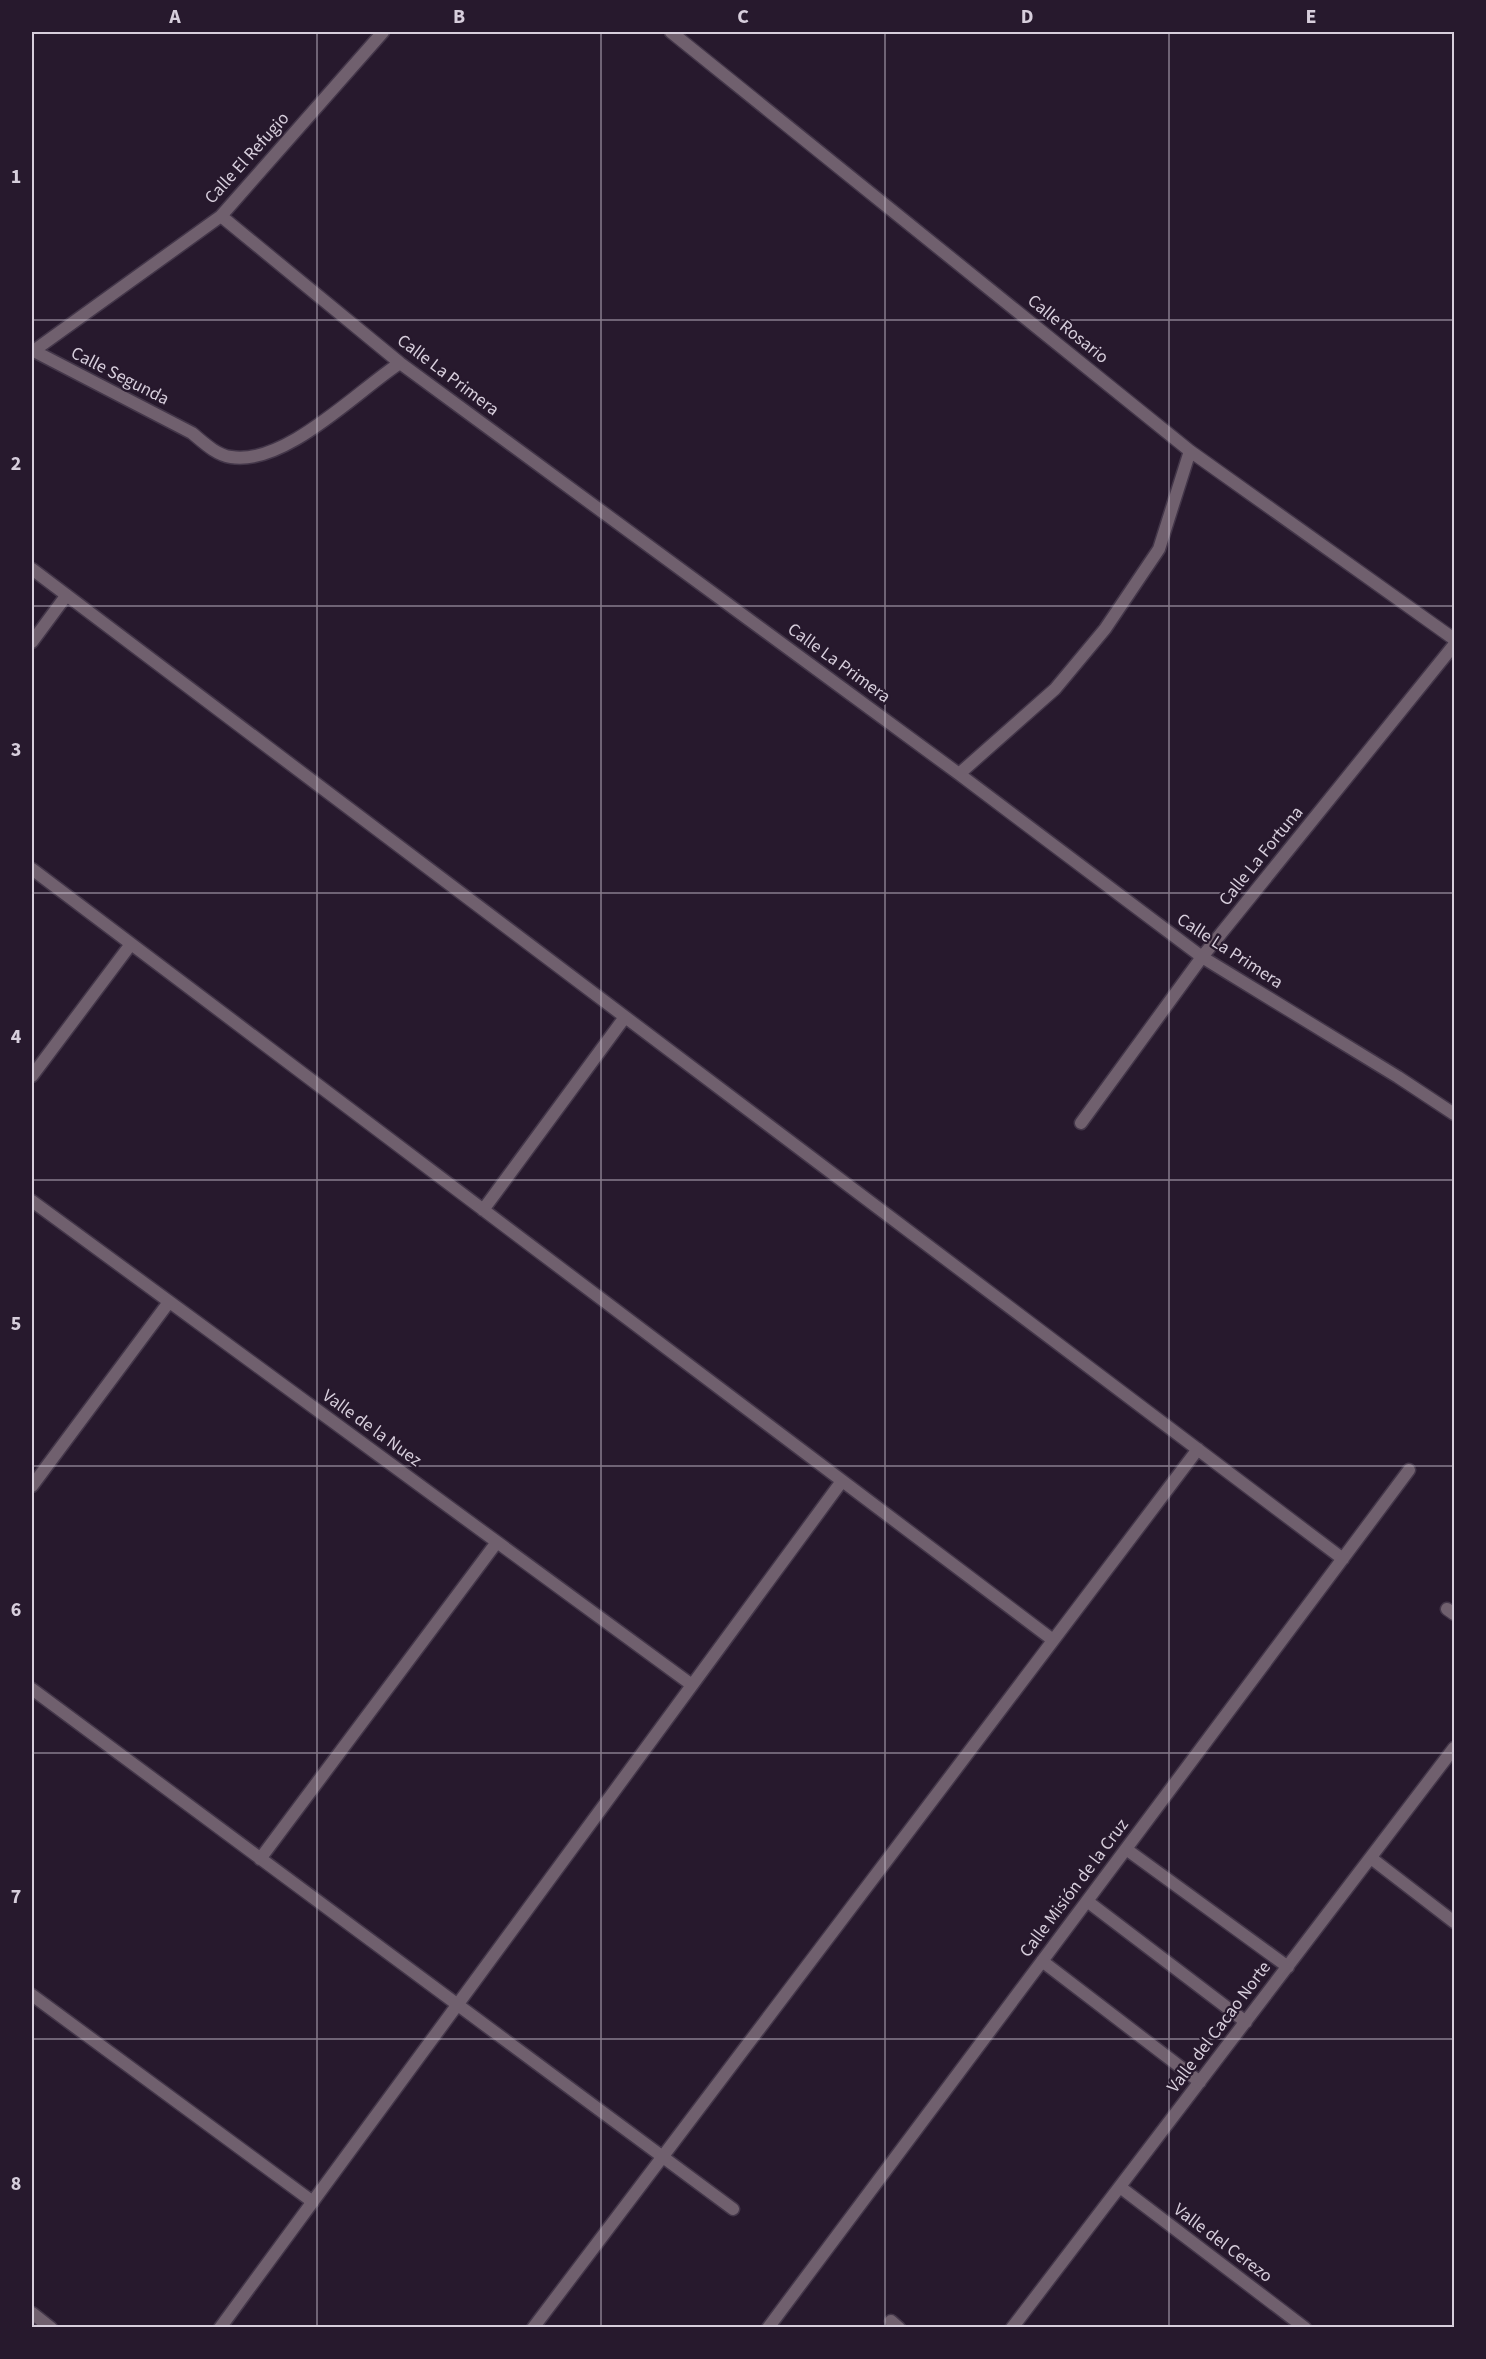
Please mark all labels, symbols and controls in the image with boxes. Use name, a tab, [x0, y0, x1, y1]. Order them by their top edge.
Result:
text: A	[168, 3, 181, 31]
text: B	[453, 3, 465, 31]
text: C	[737, 3, 749, 31]
text: D	[1021, 3, 1033, 31]
text: E	[1306, 3, 1316, 31]
street label: Calle El Refugio	[199, 107, 295, 209]
text: 1	[11, 163, 21, 191]
street label: Calle Rosario	[1022, 288, 1114, 370]
street label: Calle La Primera	[392, 328, 504, 422]
street label: Calle Segunda	[67, 341, 173, 411]
text: 2	[11, 450, 21, 478]
street label: Calle La Primera	[782, 617, 896, 709]
text: 3	[11, 736, 21, 764]
street label: Calle La Fortuna	[1213, 801, 1309, 911]
street label: Calle La Primera	[1172, 907, 1288, 995]
text: 4	[11, 1023, 22, 1051]
text: 5	[11, 1310, 21, 1338]
street label: Valle de la Nuez	[317, 1383, 427, 1473]
text: 6	[11, 1596, 21, 1624]
street label: Calle Misión de la Cruz	[1014, 1813, 1135, 1962]
text: 7	[11, 1883, 21, 1911]
street label: Valle del Cacao Norte	[1161, 1956, 1277, 2098]
text: 8	[11, 2170, 21, 2198]
street label: Valle del Cerezo	[1168, 2197, 1278, 2289]

